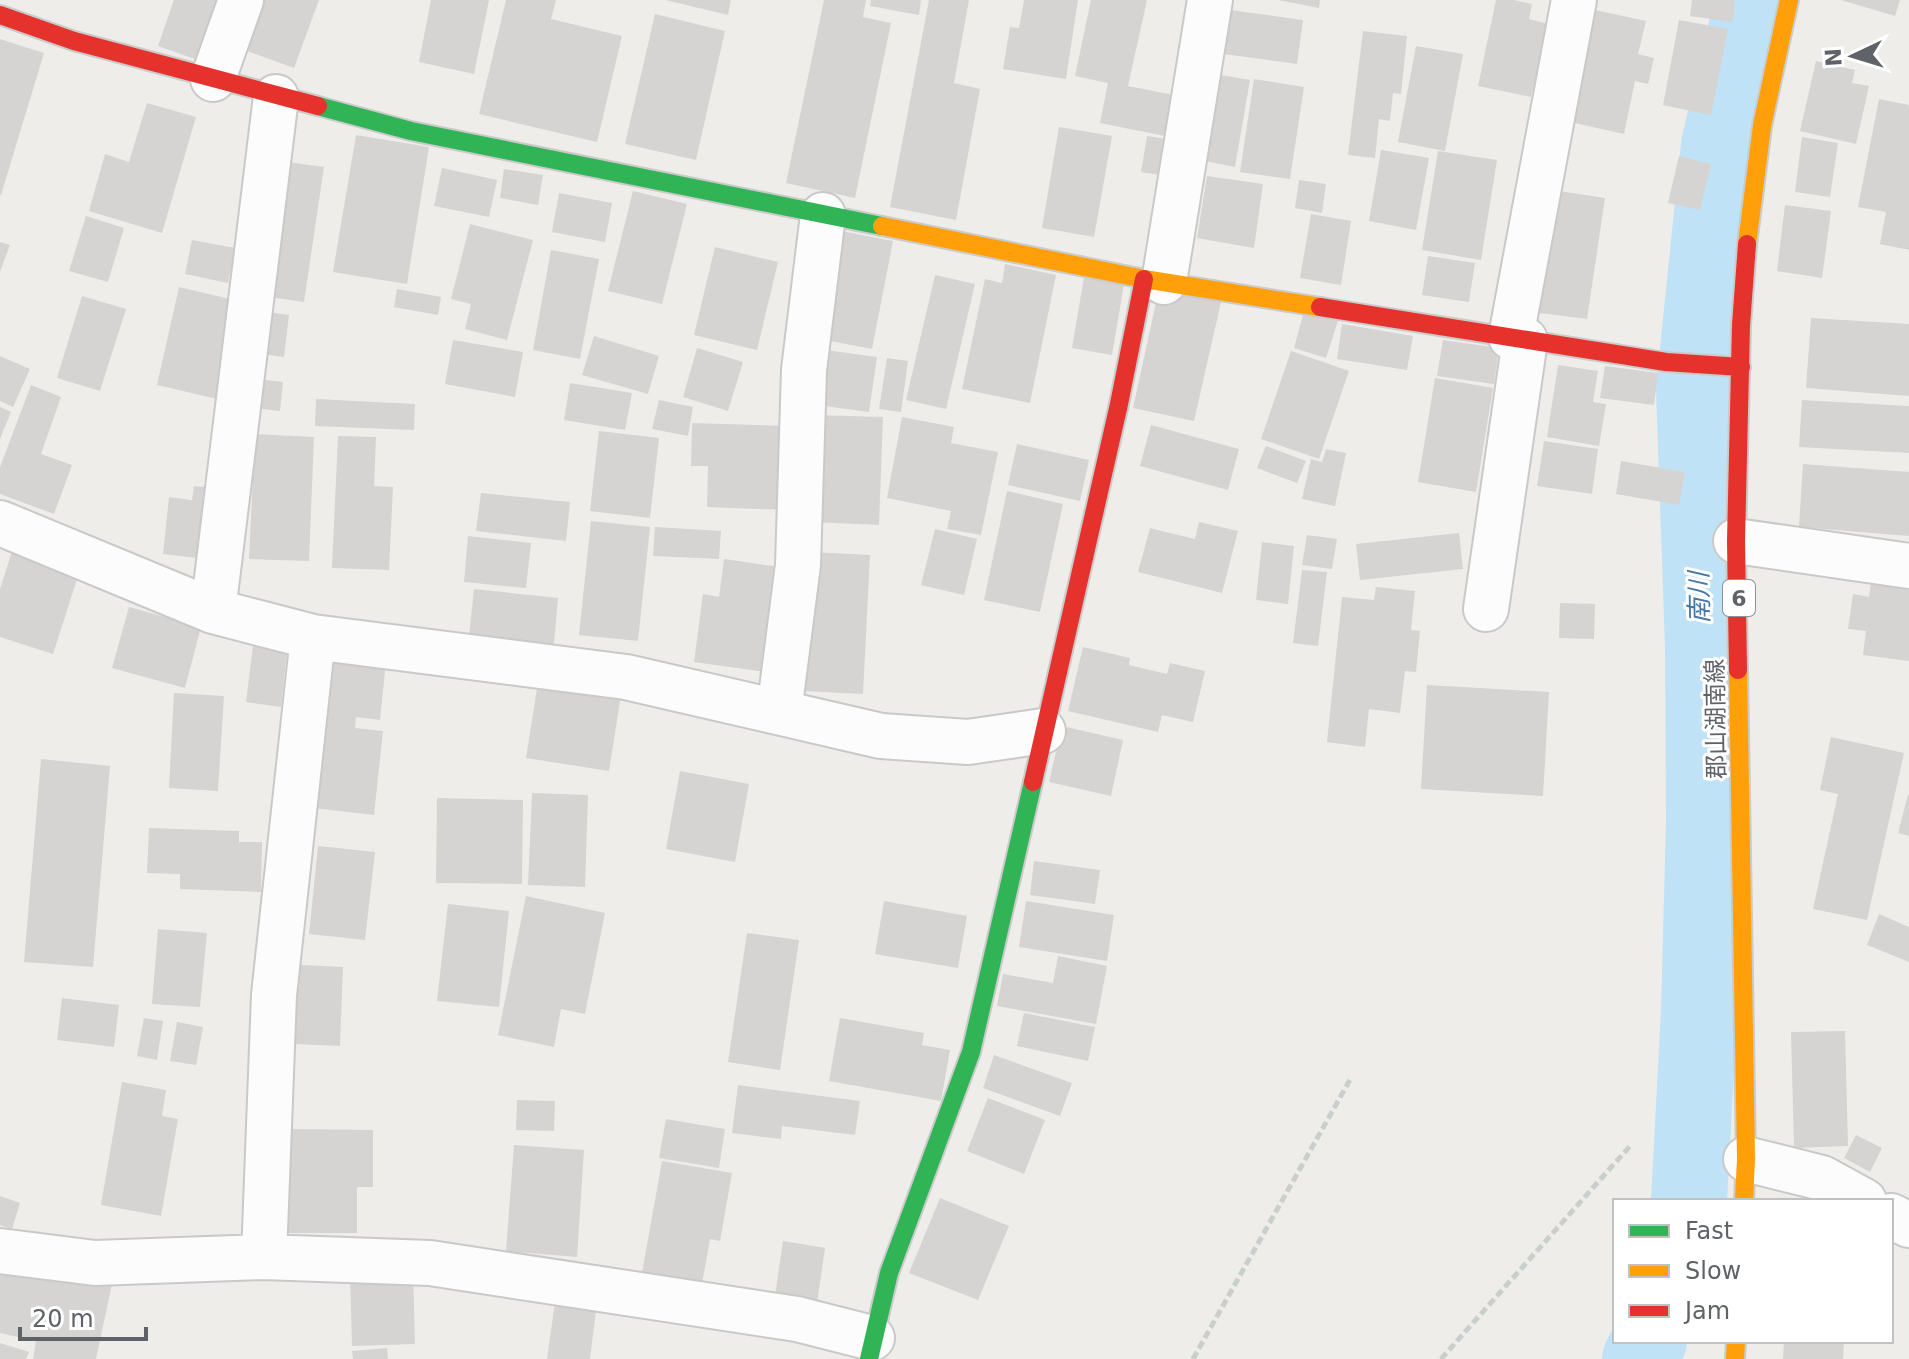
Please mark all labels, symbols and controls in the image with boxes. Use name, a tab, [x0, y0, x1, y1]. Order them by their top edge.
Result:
north arrow	[1813, 16, 1893, 96]
text: N	[1820, 47, 1847, 67]
water label: 南川	[1683, 569, 1714, 624]
road number: 6	[1723, 580, 1755, 616]
street label: 郡山湖南線	[1701, 659, 1731, 779]
legend	[1613, 1199, 1893, 1343]
text: Fast	[1685, 1217, 1733, 1245]
text: Slow	[1685, 1257, 1741, 1285]
scale bar	[20, 1291, 146, 1341]
text: Jam	[1683, 1297, 1730, 1325]
text: 20 m	[32, 1305, 94, 1333]

